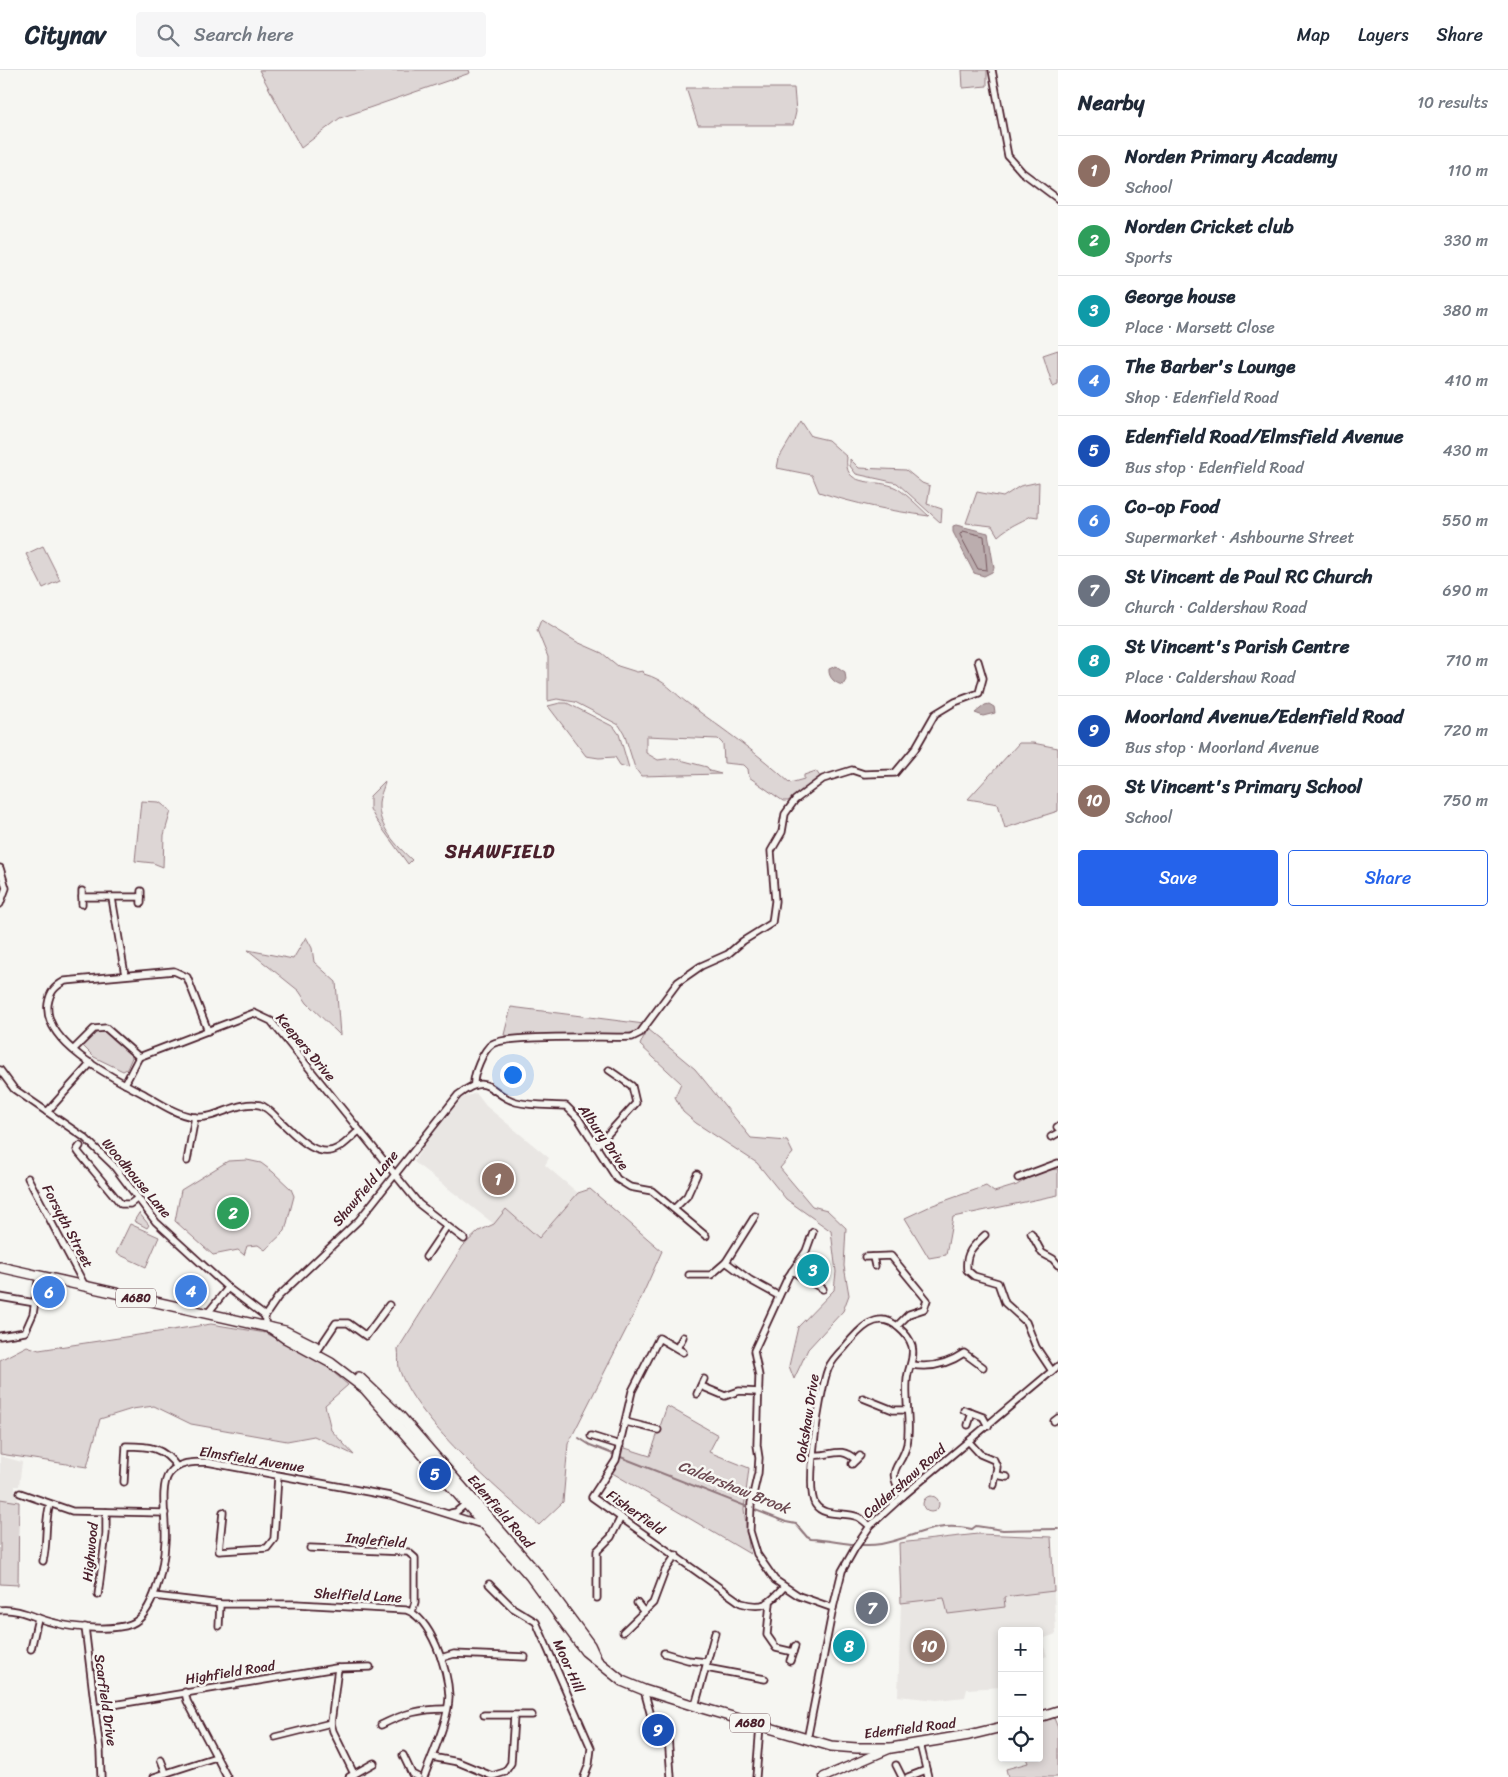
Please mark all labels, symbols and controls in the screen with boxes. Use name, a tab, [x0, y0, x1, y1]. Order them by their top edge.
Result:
search box	[136, 12, 486, 57]
text: Citynav	[25, 14, 106, 56]
text: Search here	[194, 18, 294, 51]
text: Map	[1297, 19, 1330, 51]
text: Layers	[1358, 19, 1409, 51]
text: Share	[1437, 19, 1483, 51]
icon: search	[154, 21, 182, 49]
text: Nearby	[1078, 84, 1144, 122]
text: 10 results	[1417, 88, 1488, 117]
text: Norden Primary Academy	[1125, 140, 1337, 173]
text: 1	[1091, 156, 1097, 185]
text: 110 m	[1448, 156, 1488, 185]
text: School	[1125, 173, 1172, 202]
text: Norden Cricket club	[1125, 210, 1294, 243]
text: 2	[1089, 226, 1099, 255]
text: 330 m	[1444, 226, 1488, 255]
text: Sports	[1125, 243, 1172, 272]
text: George house	[1125, 280, 1235, 313]
text: 3	[1090, 296, 1098, 325]
text: 380 m	[1443, 296, 1488, 325]
text: Place · Marsett Close	[1125, 313, 1275, 342]
text: The Barber's Lounge	[1125, 350, 1295, 383]
text: 4	[1089, 366, 1099, 395]
text: 410 m	[1445, 366, 1488, 395]
text: Shop · Edenfield Road	[1125, 383, 1278, 412]
text: Edenfield Road/Elmsfield Avenue	[1125, 420, 1403, 453]
text: 5	[1089, 436, 1099, 465]
text: 430 m	[1443, 436, 1488, 465]
text: Bus stop · Edenfield Road	[1125, 453, 1304, 482]
text: Co-op Food	[1125, 490, 1219, 523]
text: 6	[1089, 506, 1099, 535]
text: 550 m	[1442, 506, 1488, 535]
text: Supermarket · Ashbourne Street	[1125, 523, 1355, 552]
text: St Vincent de Paul RC Church	[1125, 560, 1372, 593]
text: 7	[1089, 576, 1099, 605]
text: 690 m	[1443, 576, 1488, 605]
text: Church · Caldershaw Road	[1125, 593, 1307, 622]
text: St Vincent's Parish Centre	[1125, 630, 1349, 663]
text: 8	[1089, 646, 1099, 675]
text: 710 m	[1445, 646, 1488, 675]
text: Place · Caldershaw Road	[1125, 663, 1295, 692]
text: Moorland Avenue/Edenfield Road	[1125, 700, 1403, 733]
text: 9	[1089, 716, 1099, 745]
text: 720 m	[1443, 716, 1488, 745]
text: Bus stop · Moorland Avenue	[1125, 733, 1319, 762]
text: St Vincent's Primary School	[1125, 770, 1362, 803]
text: 10	[1086, 786, 1102, 815]
text: 750 m	[1443, 786, 1488, 815]
text: School	[1125, 803, 1172, 832]
district label: SHAWFIELD	[444, 835, 555, 868]
button: Save	[1078, 850, 1278, 906]
button: Share	[1288, 850, 1488, 906]
street label: Keepers Drive	[269, 1007, 342, 1087]
your location	[500, 1062, 526, 1088]
street label: Albury Drive	[571, 1098, 636, 1176]
street label: Woodhouse Lane	[95, 1132, 178, 1224]
street label: Shawfield Lane	[326, 1144, 405, 1232]
pin: 1	[482, 1160, 514, 1198]
street label: Forsyth Street	[35, 1180, 100, 1273]
pin: 2	[217, 1194, 249, 1232]
pin: 3	[797, 1251, 829, 1289]
pin: 4	[175, 1272, 207, 1310]
pin: 6	[33, 1273, 65, 1311]
road number: A680	[116, 1288, 156, 1308]
street label: Oakshaw Drive	[788, 1372, 827, 1464]
street label: Caldershaw Road	[857, 1437, 953, 1525]
street label: Elmsfield Avenue	[198, 1439, 306, 1480]
water label: Caldershaw Brook	[674, 1453, 796, 1522]
pin: 5	[419, 1455, 451, 1493]
street label: Edenfield Road	[461, 1468, 541, 1556]
street label: Fisherfield	[601, 1483, 672, 1543]
street label: Highwood	[75, 1520, 106, 1583]
street label: Inglefield	[344, 1525, 409, 1556]
street label: Shelfield Lane	[313, 1581, 403, 1610]
pin: 7	[856, 1589, 888, 1627]
pin: 8	[833, 1627, 865, 1665]
pin: 10	[913, 1627, 945, 1665]
map controls	[998, 1627, 1043, 1762]
button: +	[998, 1627, 1043, 1672]
street label: Moor Hill	[546, 1635, 592, 1698]
street label: Scarfield Drive	[87, 1652, 124, 1748]
street label: Highfield Road	[183, 1653, 278, 1692]
button: −	[998, 1672, 1043, 1717]
street label: Edenfield Road	[863, 1710, 959, 1747]
pin: 9	[642, 1711, 674, 1749]
road number: A680	[730, 1714, 770, 1732]
button: locate	[998, 1717, 1043, 1762]

